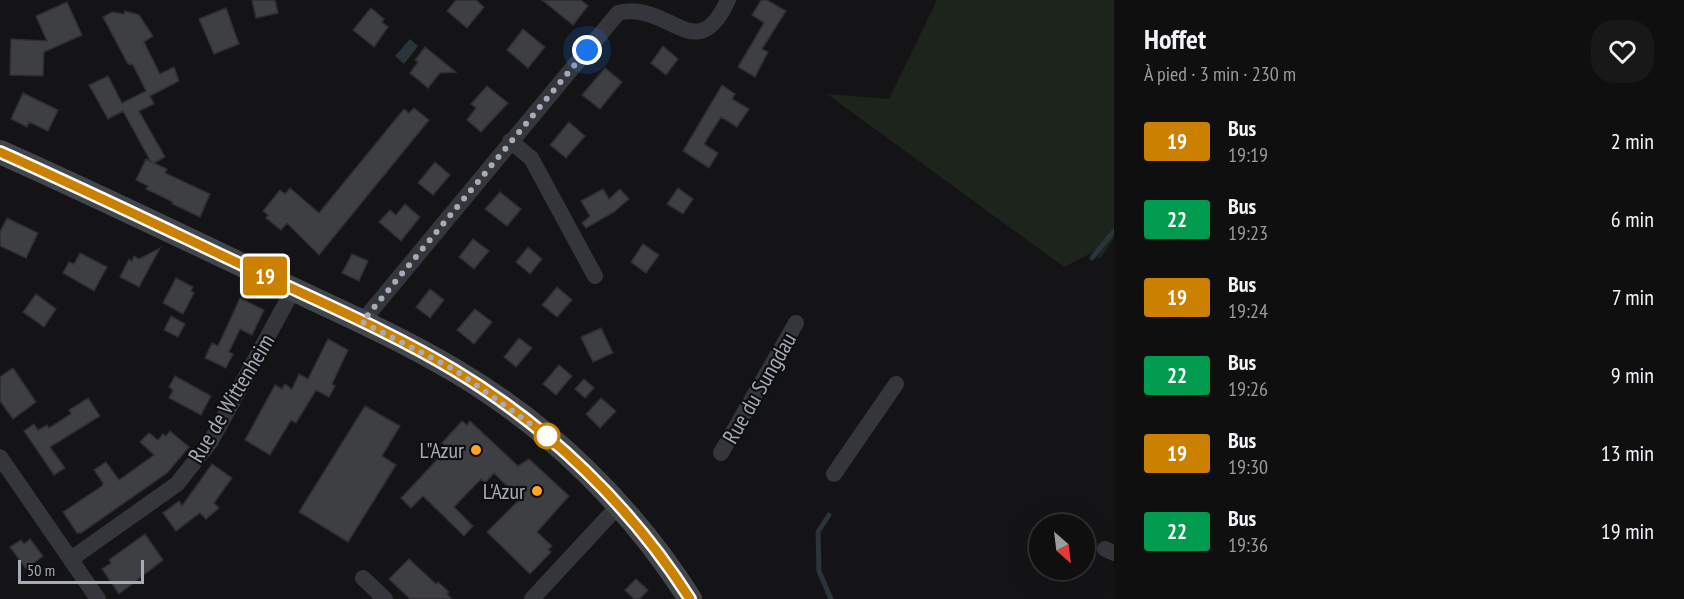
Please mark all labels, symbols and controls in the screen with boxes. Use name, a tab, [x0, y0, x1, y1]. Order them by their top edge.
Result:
text: Hoffet	[1144, 20, 1206, 57]
button: heart	[1591, 20, 1654, 83]
your location	[572, 35, 602, 65]
text: À pied · 3 min · 230 m	[1144, 61, 1296, 87]
text: Bus	[1228, 114, 1256, 142]
text: 2 min	[1611, 127, 1654, 155]
text: 19	[1167, 128, 1187, 155]
text: 19:19	[1228, 142, 1268, 168]
text: Bus	[1228, 192, 1256, 220]
text: 6 min	[1611, 205, 1654, 233]
text: 22	[1167, 206, 1187, 233]
text: 19:23	[1228, 220, 1268, 246]
line badge: 19	[238, 256, 292, 296]
text: 19	[255, 263, 275, 290]
text: Bus	[1228, 270, 1256, 298]
text: 7 min	[1612, 283, 1654, 311]
text: 19	[1167, 284, 1187, 311]
text: 19:24	[1228, 298, 1268, 324]
street label: Rue du Sungdau	[716, 327, 802, 449]
street label: Rue de Wittenheim	[182, 329, 280, 467]
text: Bus	[1228, 348, 1256, 376]
text: 9 min	[1611, 361, 1654, 389]
text: 22	[1167, 362, 1187, 389]
text: 19:26	[1228, 376, 1268, 402]
unlabelled marker	[534, 423, 560, 449]
text: Bus	[1228, 426, 1256, 454]
place label: L"Azur	[419, 436, 464, 464]
text: 13 min	[1601, 439, 1654, 467]
text: 19	[1167, 440, 1187, 467]
marker: L"Azur	[469, 443, 483, 457]
text: 19:30	[1228, 454, 1268, 480]
place label: L'Azur	[483, 477, 525, 505]
marker: L'Azur	[530, 484, 544, 498]
text: Bus	[1228, 504, 1256, 532]
north arrow	[1029, 514, 1095, 580]
map controls	[1029, 514, 1095, 580]
text: 19 min	[1601, 517, 1654, 545]
text: 22	[1167, 518, 1187, 545]
text: 19:36	[1228, 532, 1268, 558]
scale bar	[18, 557, 144, 584]
text: 50 m	[27, 560, 55, 580]

